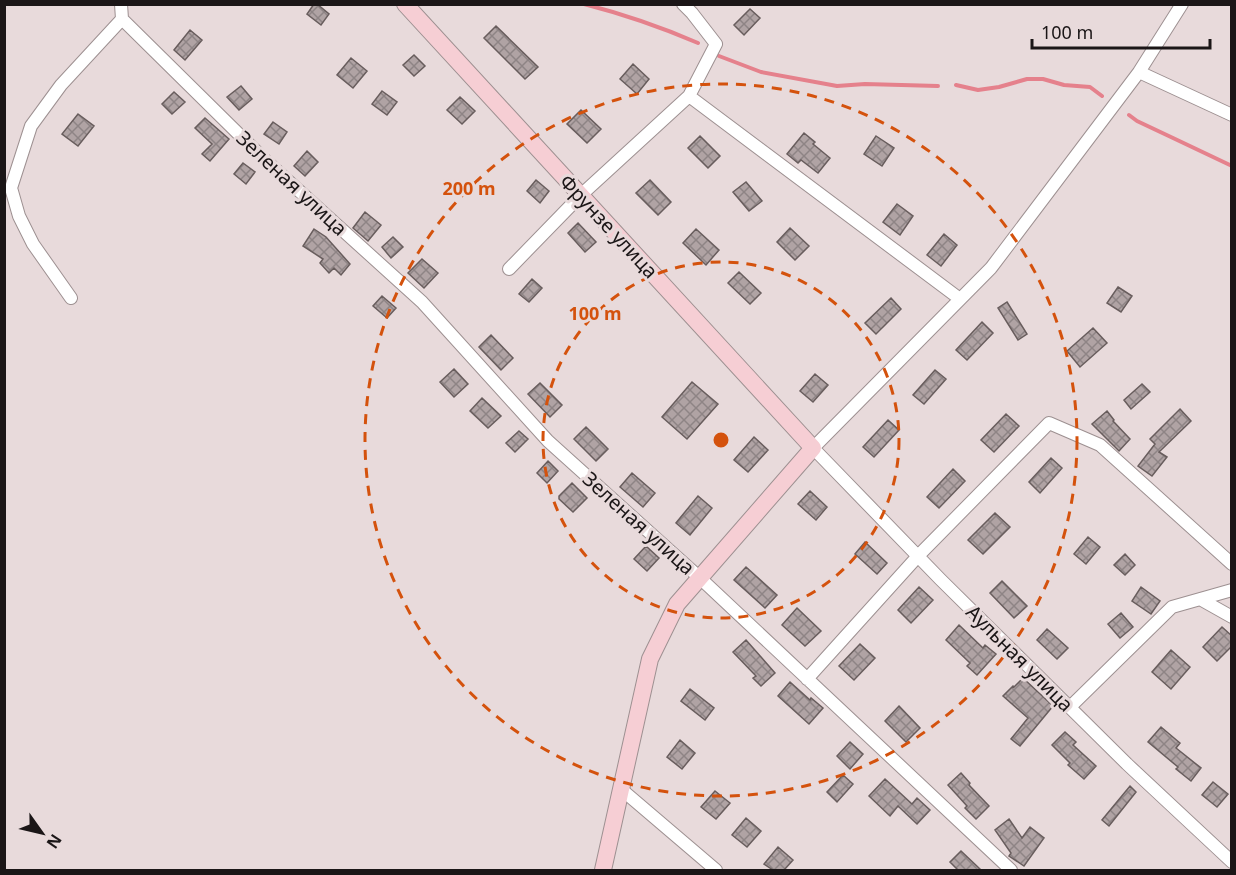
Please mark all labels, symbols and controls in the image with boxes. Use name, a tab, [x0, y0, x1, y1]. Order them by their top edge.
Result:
scale bar	[1032, 12, 1210, 50]
text: 100 m	[1041, 20, 1093, 44]
street label: Зеленая улица	[231, 125, 353, 241]
street label: Фрунзе улица	[554, 168, 664, 284]
text: 200 m	[442, 176, 496, 200]
text: 100 m	[568, 301, 622, 325]
centre of rings	[711, 430, 731, 450]
street label: Зеленая улица	[577, 465, 701, 581]
street label: Аульная улица	[961, 599, 1079, 717]
north arrow	[12, 803, 72, 863]
text: N	[42, 830, 67, 853]

